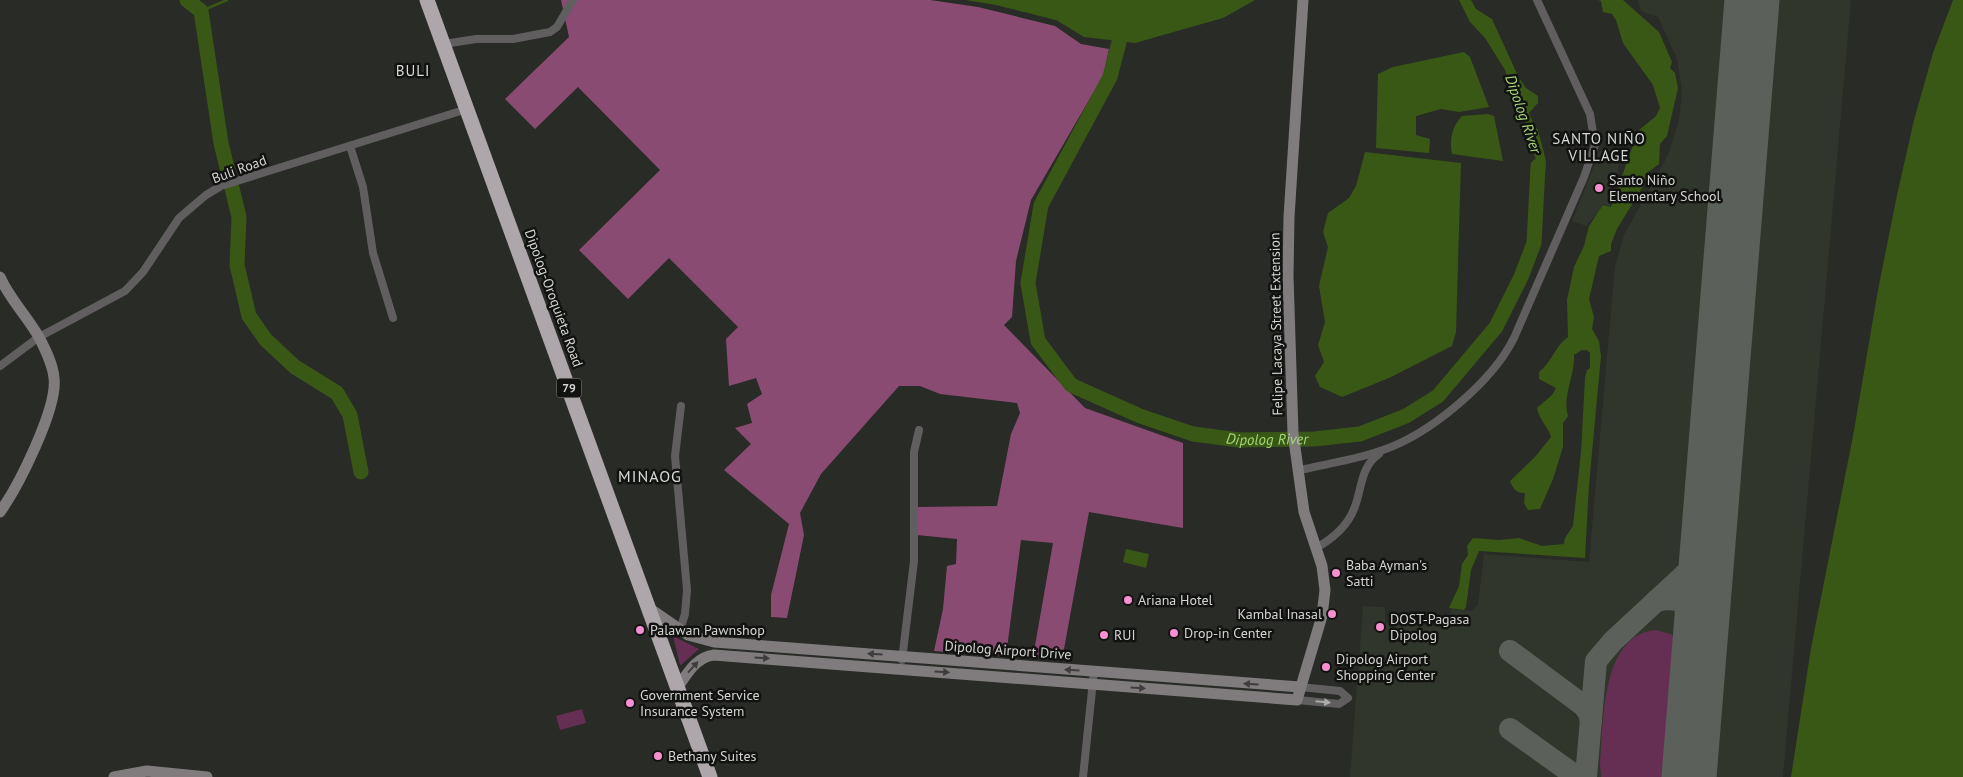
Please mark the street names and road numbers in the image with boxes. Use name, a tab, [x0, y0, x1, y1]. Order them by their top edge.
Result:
street label: Buli Road	[209, 151, 269, 187]
street label: Dipolog-Oroquieta Road	[521, 227, 587, 369]
street label: Felipe Lacaya Street Extension	[1265, 232, 1287, 416]
road number: 79	[556, 378, 582, 398]
street label: Dipolog Airport Drive	[944, 637, 1072, 663]

